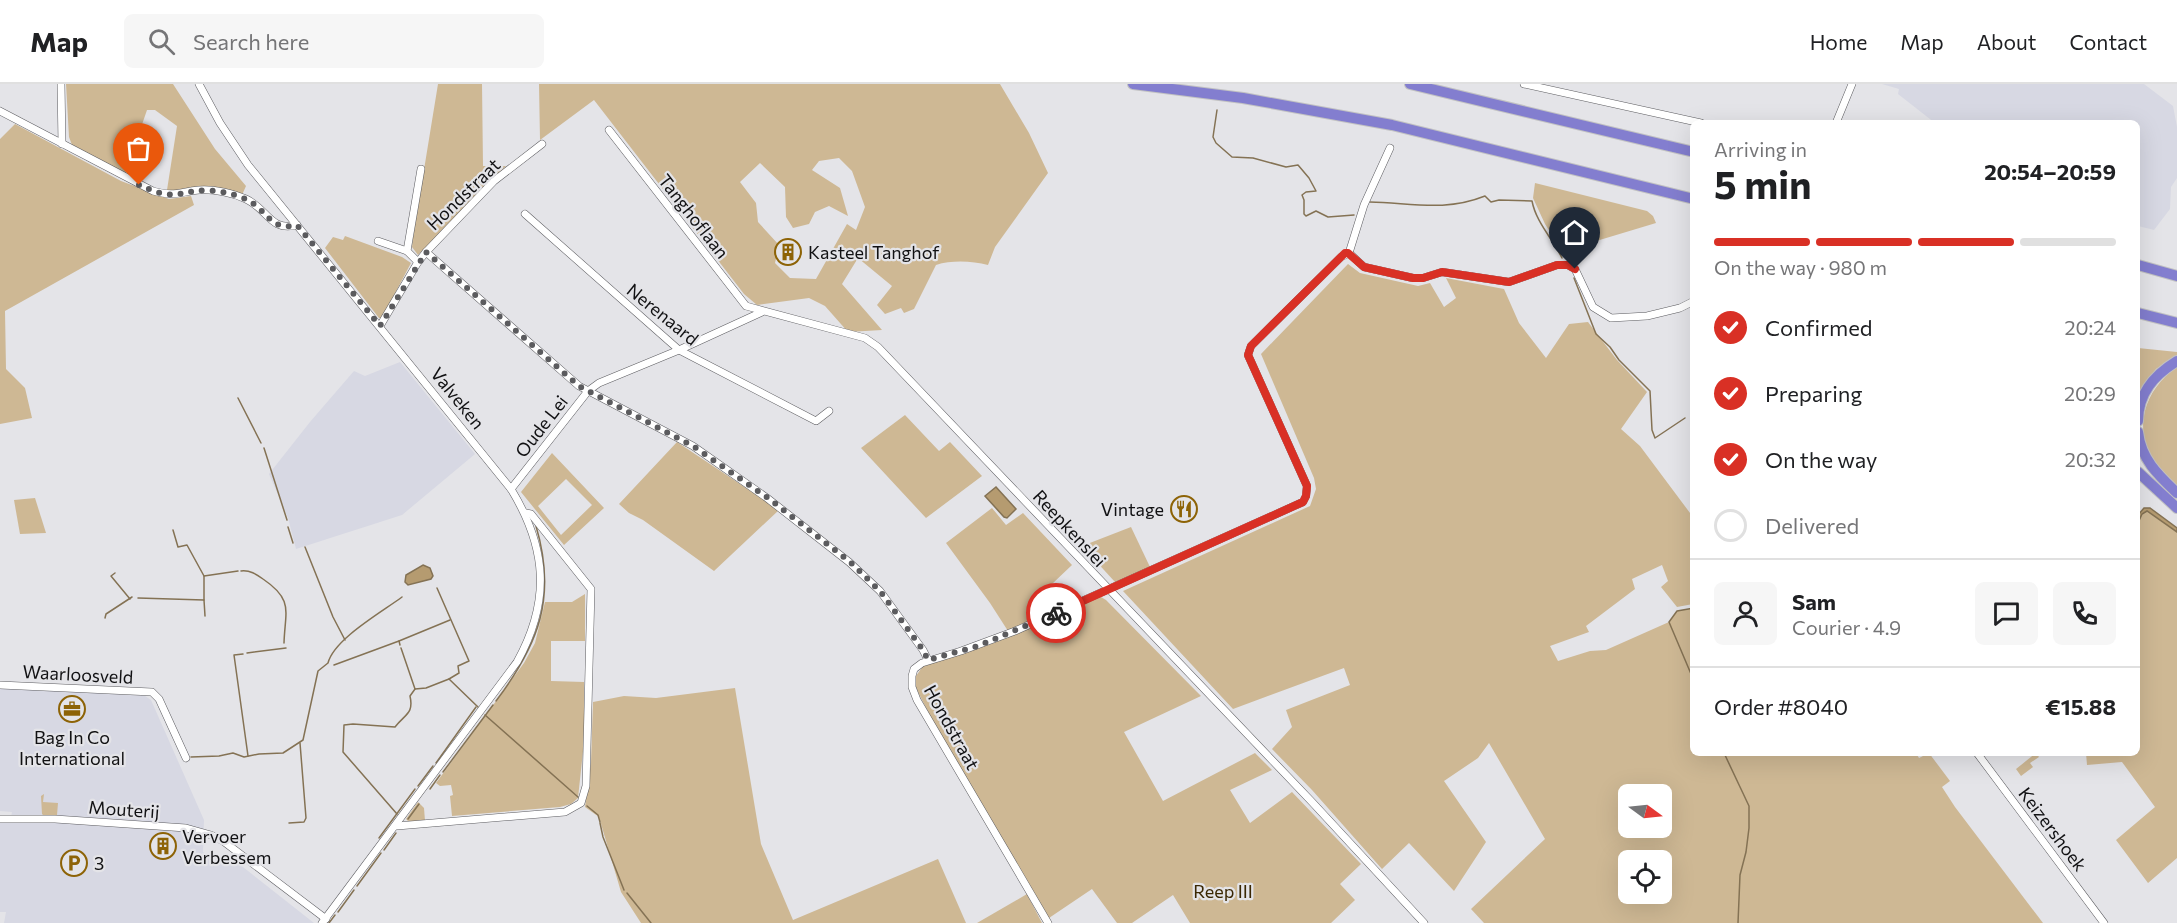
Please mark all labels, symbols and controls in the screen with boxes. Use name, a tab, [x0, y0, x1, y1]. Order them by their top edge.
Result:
search box	[124, 14, 544, 68]
text: Map	[30, 24, 88, 58]
icon: search	[145, 25, 178, 58]
text: Search here	[193, 28, 309, 55]
text: Home	[1810, 29, 1867, 54]
text: Map	[1900, 29, 1944, 54]
text: About	[1977, 29, 2036, 54]
text: Contact	[2069, 29, 2147, 54]
pin	[113, 123, 164, 185]
icon: bag	[122, 132, 155, 165]
text: Arriving in	[1714, 137, 1807, 161]
street label: Hondstraat	[422, 154, 504, 234]
text: 20:54–20:59	[1984, 158, 2116, 185]
text: 5 min	[1714, 159, 1812, 207]
street label: Tanghoflaan	[654, 169, 734, 263]
pin	[1549, 207, 1600, 269]
icon: home	[1558, 216, 1591, 249]
building icon: Kasteel Tanghof	[773, 237, 803, 267]
place label: Kasteel Tanghof	[808, 241, 940, 263]
text: On the way · 980 m	[1714, 255, 1887, 279]
street label: Nerenaard	[623, 278, 703, 350]
icon: check	[1714, 311, 1747, 344]
text: Confirmed	[1765, 314, 1872, 341]
text: 20:24	[2064, 315, 2116, 339]
street label: Valveken	[426, 363, 490, 433]
icon: check	[1714, 377, 1747, 410]
text: Preparing	[1765, 380, 1862, 407]
text: 20:29	[2064, 381, 2116, 405]
street label: Oude Lei	[510, 391, 572, 461]
icon: check	[1714, 443, 1747, 476]
text: On the way	[1765, 446, 1877, 473]
text: 20:32	[2065, 447, 2116, 471]
street label: Reepkenslei	[1029, 485, 1111, 571]
restaurant icon: Vintage	[1169, 494, 1199, 524]
place label: Vintage	[1101, 498, 1164, 520]
text: Delivered	[1765, 512, 1859, 539]
button: person	[1714, 582, 1777, 645]
button: chat	[1975, 582, 2038, 645]
button: phone	[2053, 582, 2116, 645]
courier	[1026, 583, 1086, 643]
text: Sam	[1792, 588, 1836, 615]
icon: bike	[1040, 597, 1073, 630]
text: Courier · 4.9	[1792, 615, 1901, 639]
street label: Waarloosveld	[22, 660, 134, 688]
street label: Hondstraat	[920, 681, 984, 773]
text: Order #8040	[1714, 693, 1848, 720]
text: €15.88	[2045, 693, 2116, 720]
office icon: Bag In Co International	[57, 694, 87, 724]
place label: Bag In Co International	[19, 726, 125, 769]
street label: Keizershoek	[2014, 783, 2092, 875]
north arrow	[1618, 784, 1672, 838]
map controls	[1618, 784, 1672, 904]
street label: Mouterij	[88, 796, 160, 822]
place label: Vervoer Verbessem	[182, 825, 271, 868]
building icon: Vervoer Verbessem	[148, 831, 178, 861]
parking icon: 3	[59, 848, 89, 878]
button: locate	[1618, 850, 1672, 904]
place label: 3	[94, 852, 104, 874]
park label: Reep III	[1193, 880, 1253, 902]

